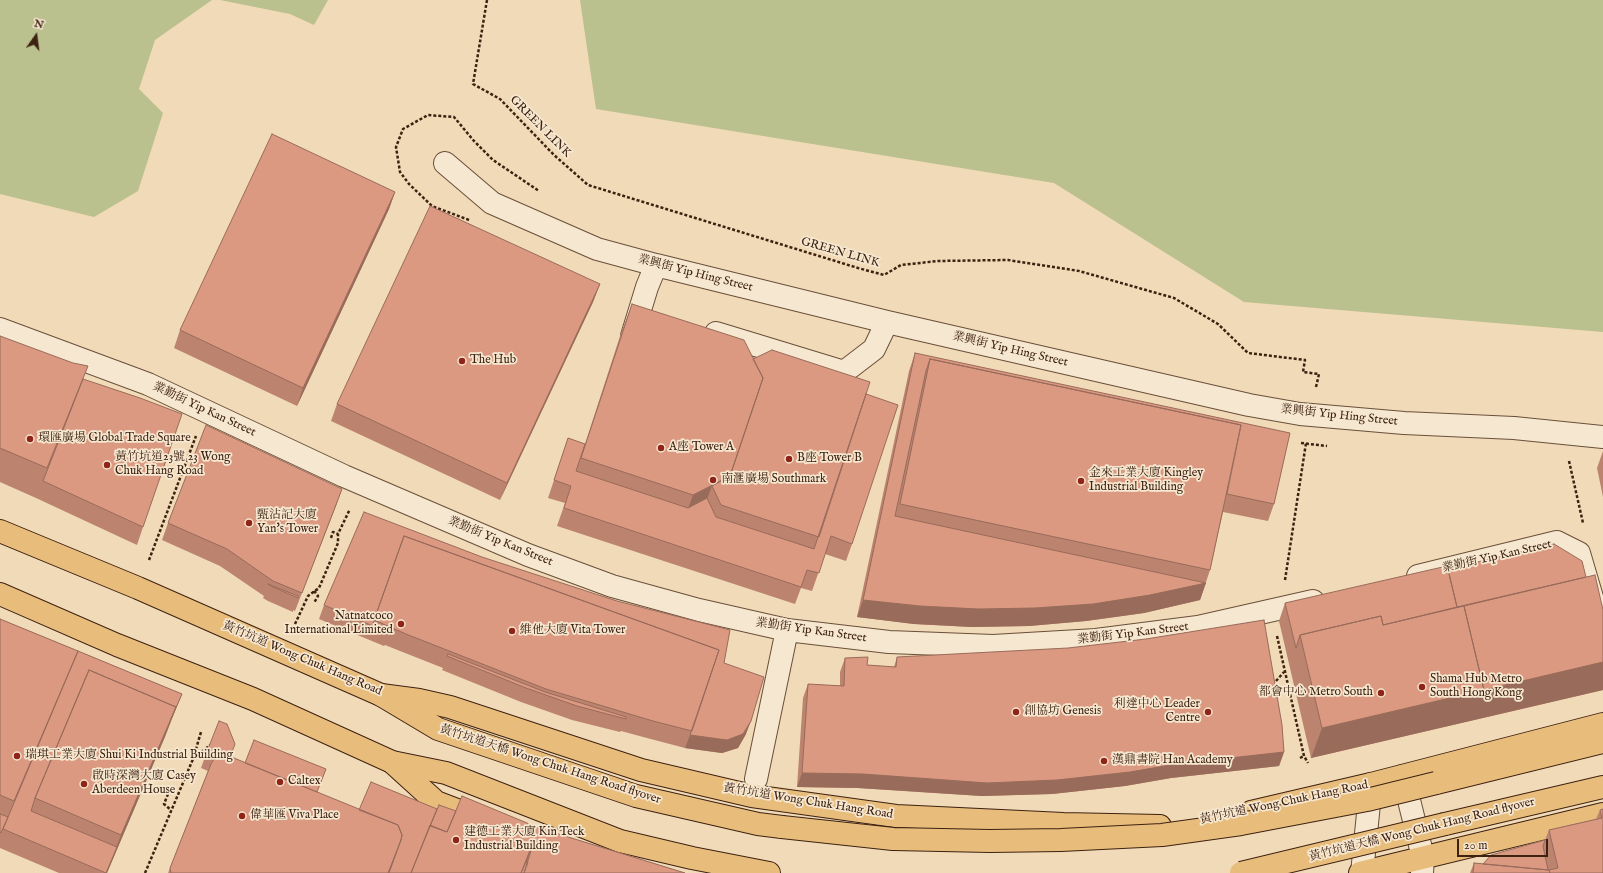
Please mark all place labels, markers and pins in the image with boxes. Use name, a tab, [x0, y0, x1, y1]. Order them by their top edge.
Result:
place label: The Hub	[470, 354, 516, 368]
marker: The Hub	[457, 356, 467, 366]
place label: 環匯廣場 Global Trade Square	[38, 432, 191, 446]
marker: 環匯廣場 Global Trade Square	[25, 434, 35, 444]
place label: A座 Tower A	[669, 441, 734, 455]
marker: A座 Tower A	[656, 443, 666, 453]
place label: 黃竹坑道23號 23 Wong Chuk Hang Road	[115, 451, 231, 479]
place label: B座 Tower B	[797, 452, 862, 466]
marker: B座 Tower B	[784, 454, 794, 464]
marker: 黃竹坑道23號 23 Wong Chuk Hang Road	[102, 460, 112, 470]
place label: 金來工業大廈 Kingley Industrial Building	[1089, 467, 1203, 495]
place label: 南滙廣場 Southmark	[721, 473, 826, 487]
marker: 南滙廣場 Southmark	[708, 475, 718, 485]
marker: 金來工業大廈 Kingley Industrial Building	[1076, 476, 1086, 486]
place label: 甄沾記大廈 Yan's Tower	[257, 509, 318, 537]
marker: 甄沾記大廈 Yan's Tower	[244, 518, 254, 528]
place label: Natnatcoco International Limited	[284, 610, 393, 638]
marker: Natnatcoco International Limited	[396, 619, 406, 629]
place label: 維他大廈 Vita Tower	[520, 624, 625, 638]
marker: 維他大廈 Vita Tower	[507, 626, 517, 636]
place label: Shama Hub Metro South Hong Kong	[1430, 673, 1522, 701]
marker: Shama Hub Metro South Hong Kong	[1417, 682, 1427, 692]
place label: 都會中心 Metro South	[1259, 686, 1373, 700]
marker: 都會中心 Metro South	[1376, 688, 1386, 698]
place label: 利達中心 Leader Centre	[1114, 698, 1200, 726]
place label: 創協坊 Genesis	[1024, 705, 1101, 719]
marker: 創協坊 Genesis	[1011, 707, 1021, 717]
marker: 利達中心 Leader Centre	[1203, 707, 1213, 717]
place label: 瑞琪工業大廈 Shui Ki Industrial Building	[25, 749, 233, 763]
marker: 瑞琪工業大廈 Shui Ki Industrial Building	[12, 751, 22, 761]
place label: 漢鼎書院 Han Academy	[1112, 754, 1233, 768]
marker: 漢鼎書院 Han Academy	[1099, 756, 1109, 766]
place label: 啟時深灣大廈 Casey Aberdeen House	[92, 770, 196, 798]
place label: Caltex	[288, 775, 321, 789]
marker: Caltex	[275, 777, 285, 787]
marker: 啟時深灣大廈 Casey Aberdeen House	[79, 779, 89, 789]
place label: 偉華匯 Viva Place	[250, 809, 339, 823]
marker: 偉華匯 Viva Place	[237, 811, 247, 821]
place label: 建德工業大廈 Kin Teck Industrial Building	[464, 826, 584, 854]
marker: 建德工業大廈 Kin Teck Industrial Building	[451, 835, 461, 845]

